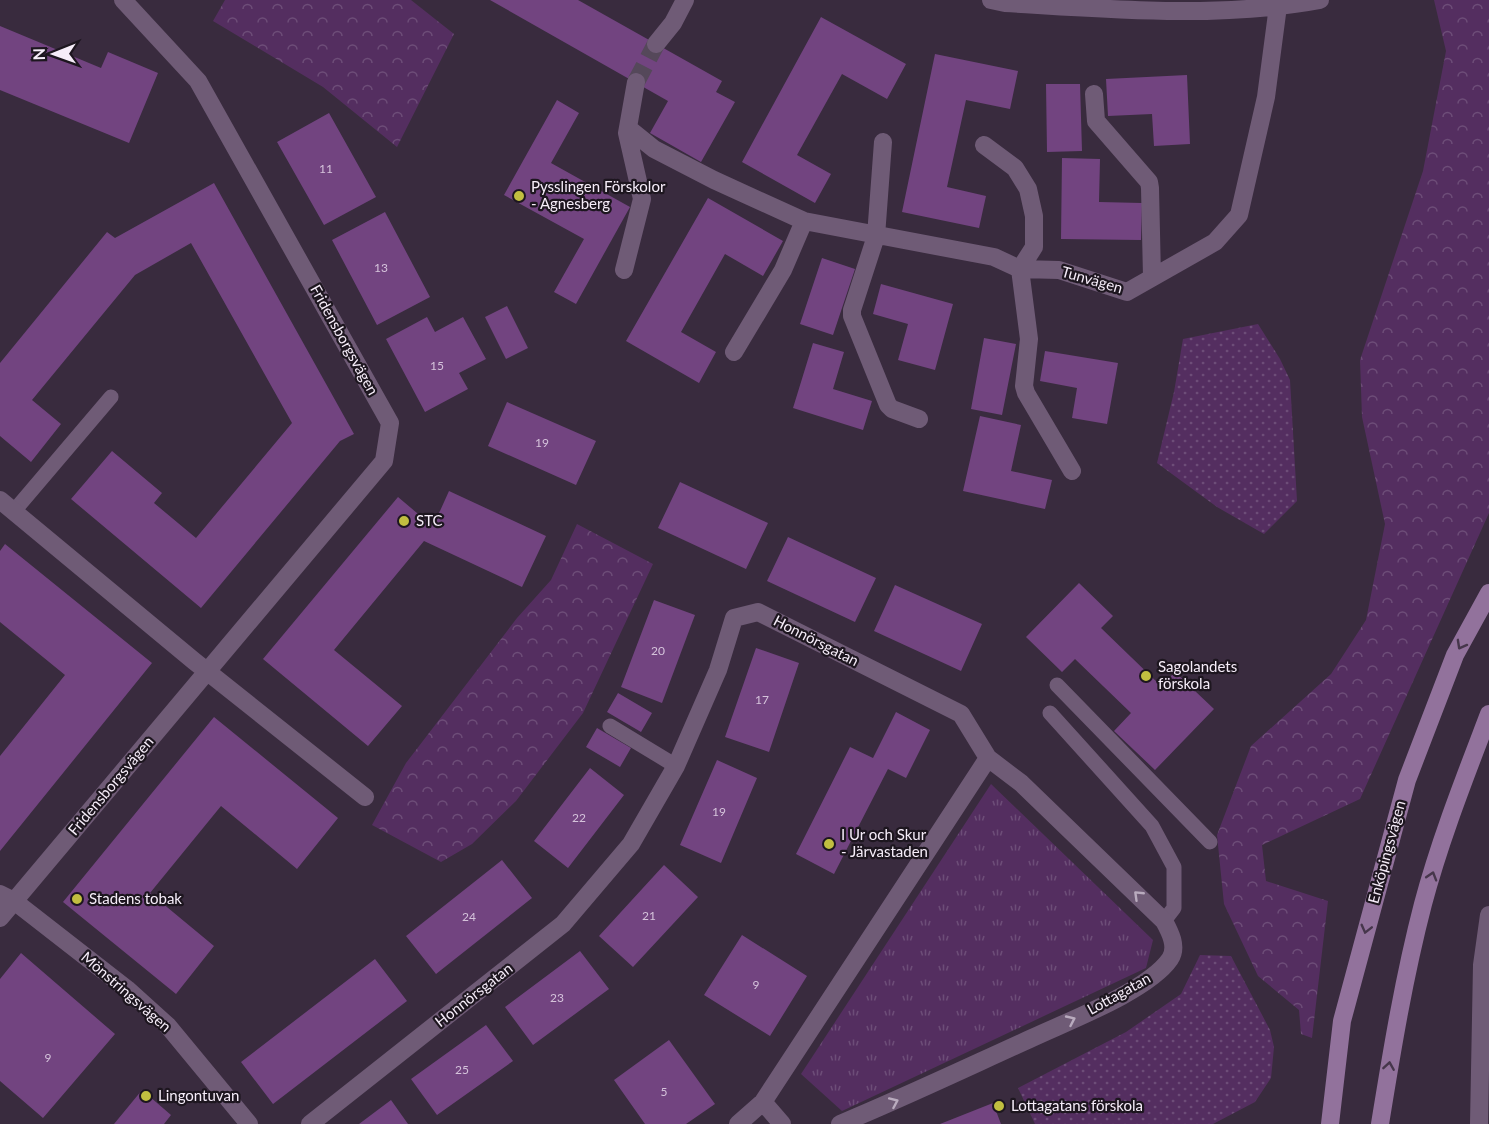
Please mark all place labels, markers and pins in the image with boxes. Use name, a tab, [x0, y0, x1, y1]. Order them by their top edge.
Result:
place label: Pysslingen Förskolor - Agnesberg	[531, 177, 666, 212]
marker: Pysslingen Förskolor - Agnesberg	[512, 189, 526, 203]
place label: STC	[416, 511, 443, 529]
marker: STC	[397, 514, 411, 528]
place label: Sagolandets förskola	[1158, 657, 1237, 692]
marker: Sagolandets förskola	[1139, 669, 1153, 683]
place label: I Ur och Skur - Järvastaden	[841, 825, 928, 860]
marker: I Ur och Skur - Järvastaden	[822, 837, 836, 851]
place label: Stadens tobak	[89, 889, 182, 907]
marker: Stadens tobak	[70, 892, 84, 906]
place label: Lingontuvan	[158, 1086, 239, 1104]
marker: Lingontuvan	[139, 1089, 153, 1103]
place label: Lottagatans förskola	[1011, 1096, 1143, 1114]
marker: Lottagatans förskola	[992, 1099, 1006, 1113]

